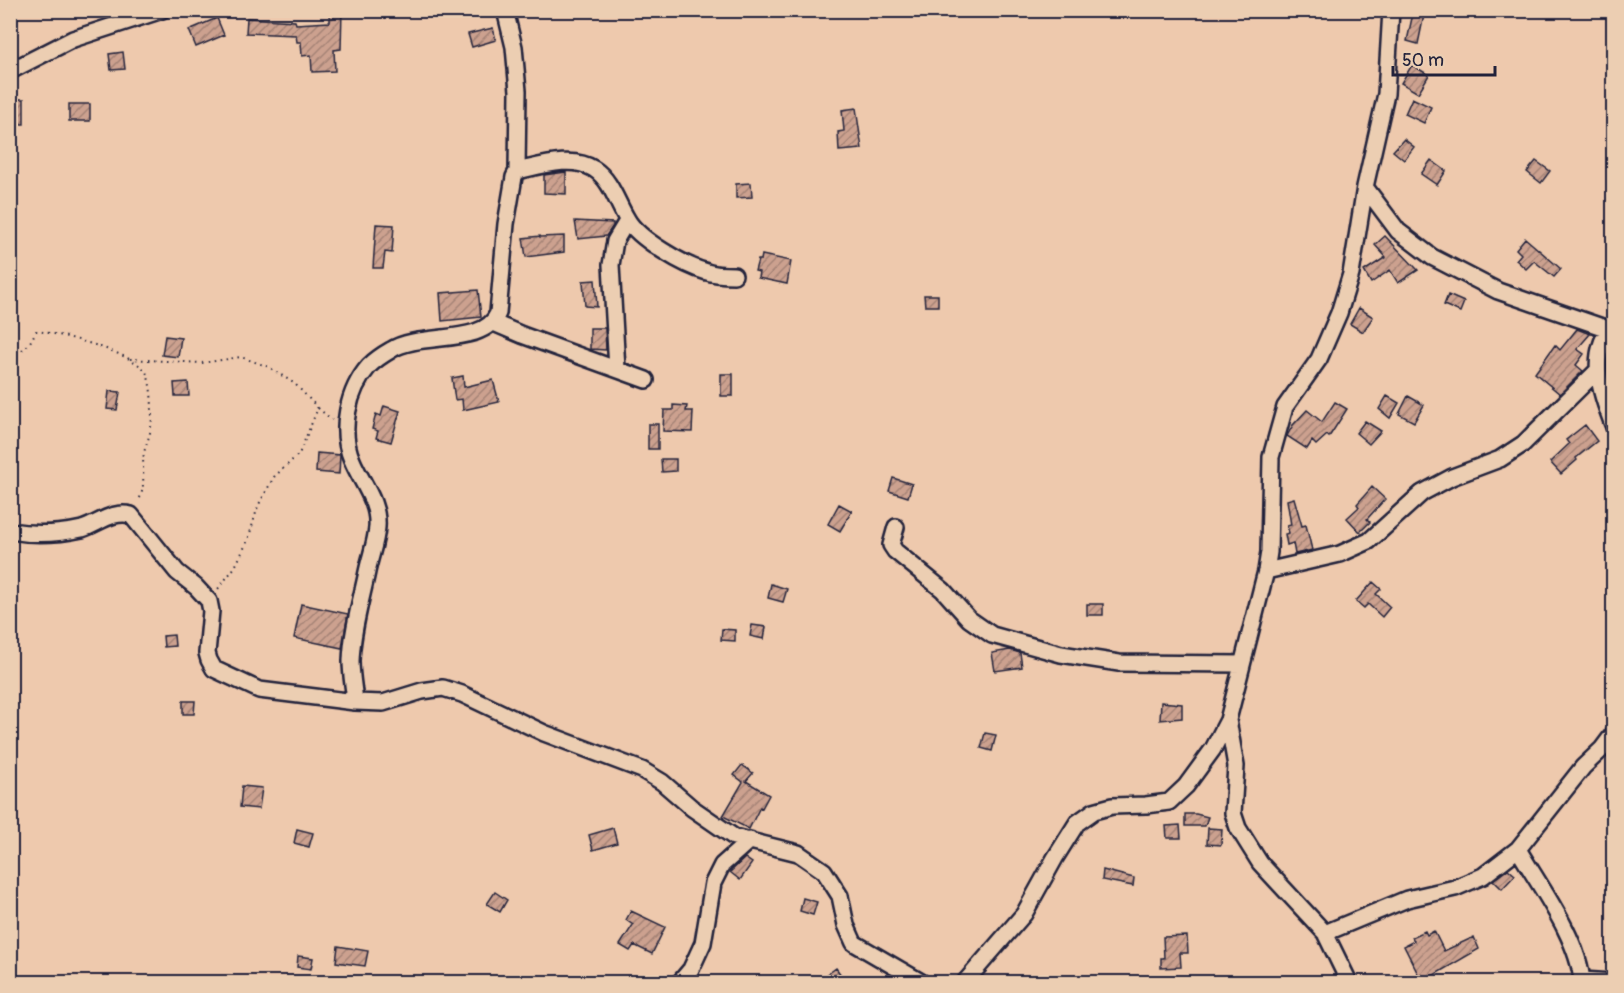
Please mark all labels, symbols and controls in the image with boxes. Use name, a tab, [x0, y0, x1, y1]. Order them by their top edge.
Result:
scale bar	[1393, 39, 1495, 77]
text: 50 m	[1402, 49, 1444, 72]

